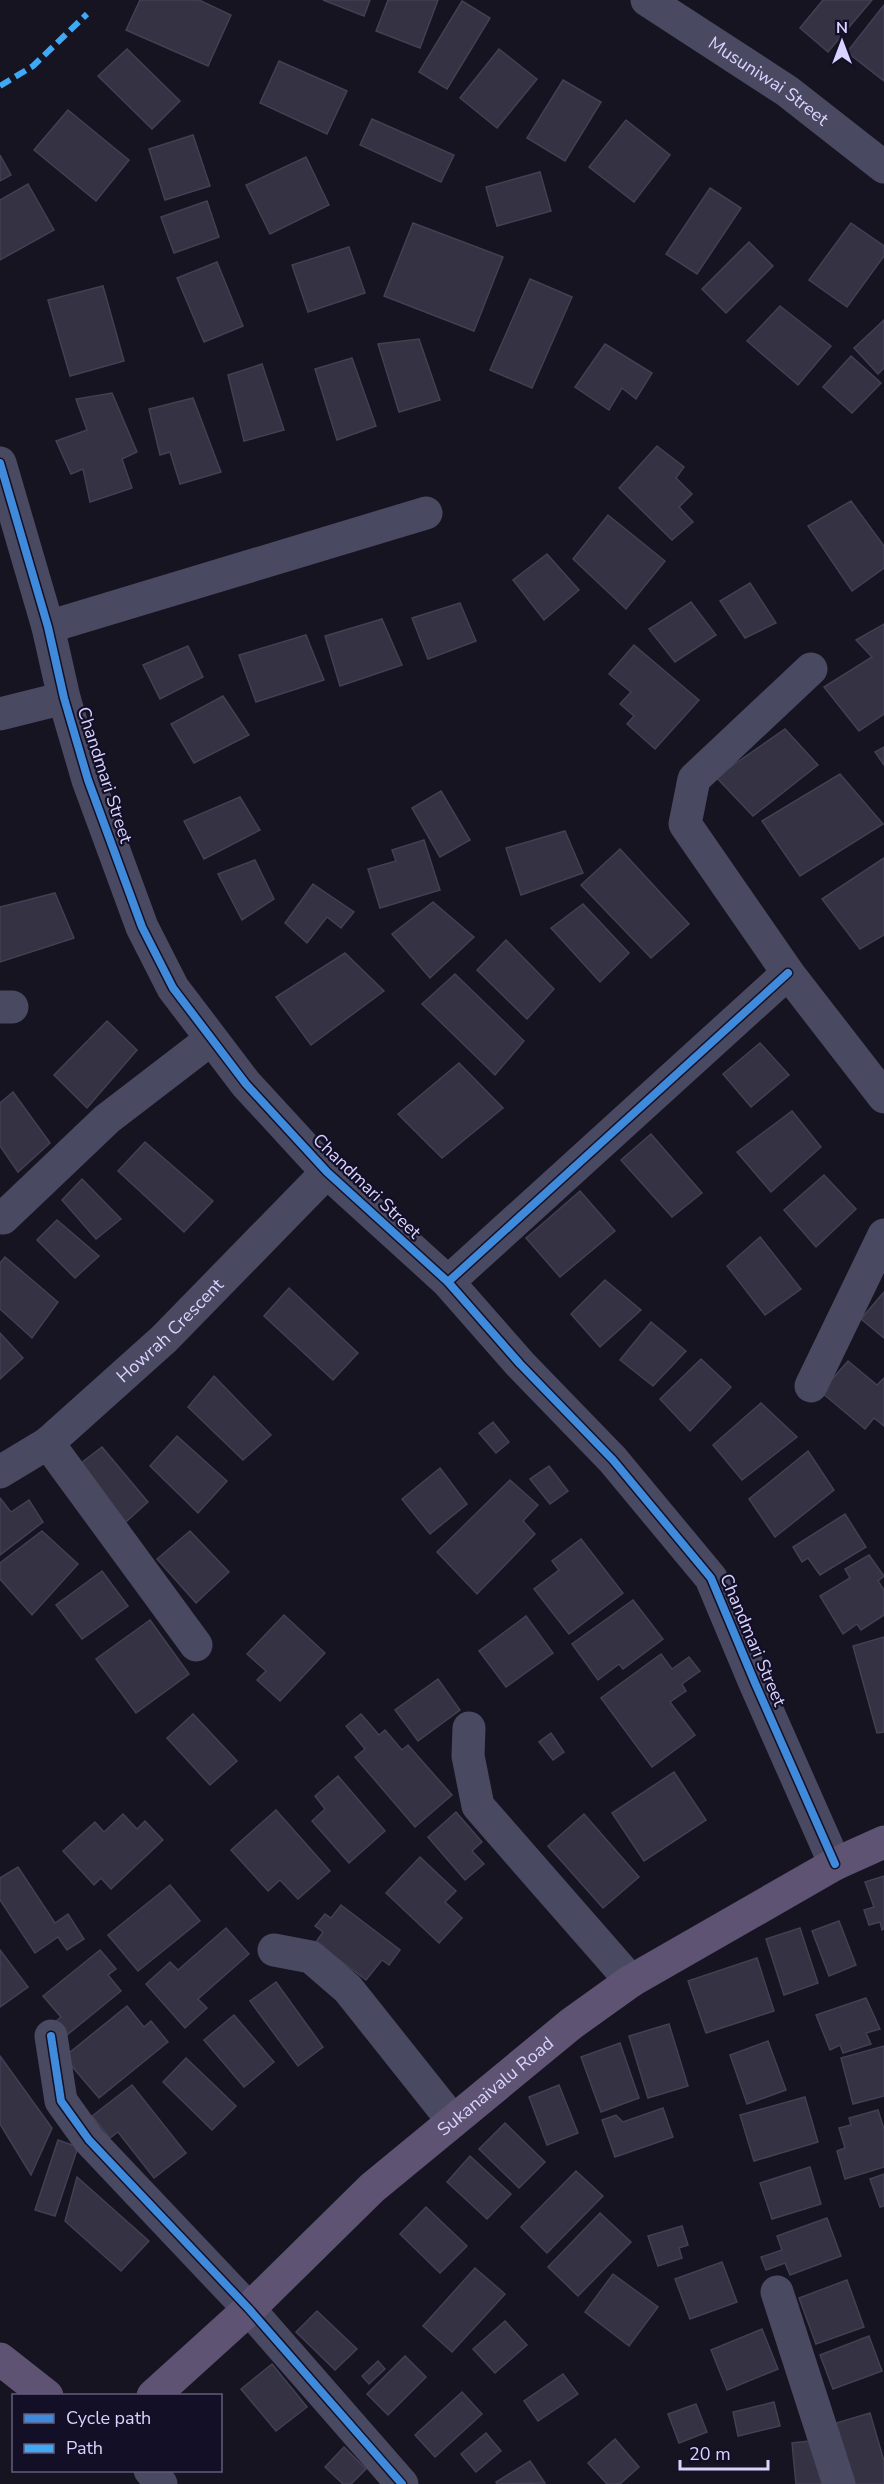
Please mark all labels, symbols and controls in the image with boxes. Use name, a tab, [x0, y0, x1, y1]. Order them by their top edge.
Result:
north arrow	[812, 12, 872, 72]
text: N	[836, 17, 848, 39]
street label: Musuniwai Street	[704, 31, 834, 131]
street label: Chandmari Street	[72, 704, 139, 847]
street label: Chandmari Street	[308, 1128, 427, 1244]
street label: Howrah Crescent	[111, 1273, 229, 1388]
street label: Chandmari Street	[714, 1570, 792, 1711]
street label: Sukanaivalu Road	[432, 2031, 559, 2141]
legend	[12, 2394, 222, 2472]
text: Cycle path	[66, 2406, 151, 2430]
scale bar	[680, 2433, 768, 2471]
text: Path	[66, 2436, 103, 2460]
text: 20 m	[689, 2442, 731, 2466]

